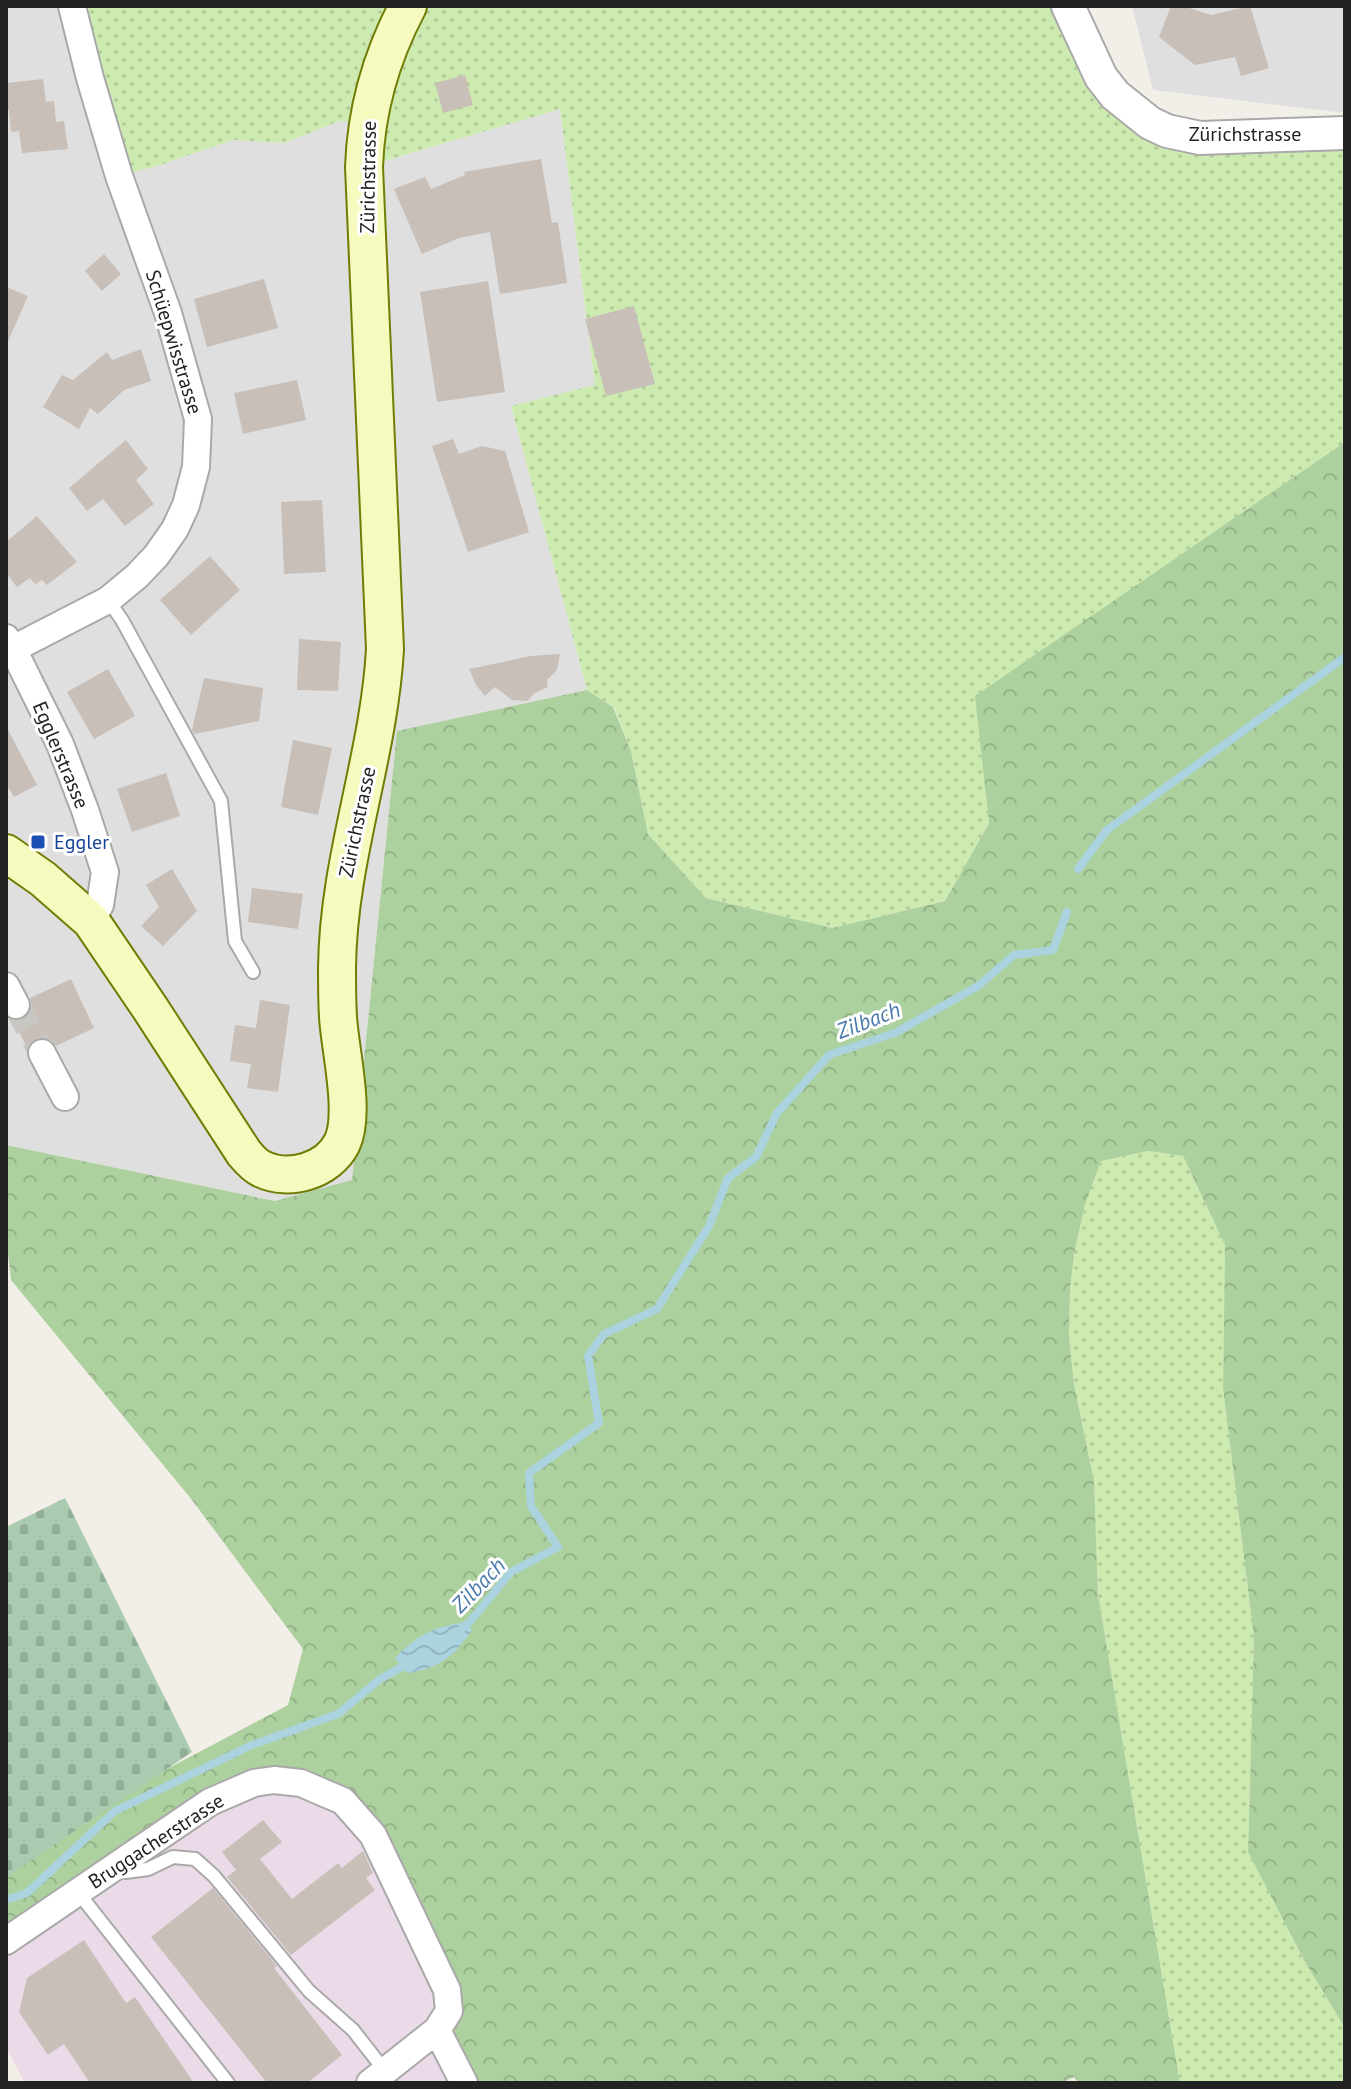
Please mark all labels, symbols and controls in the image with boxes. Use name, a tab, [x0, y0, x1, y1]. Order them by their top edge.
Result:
street label: Zürichstrasse	[354, 120, 382, 234]
street label: Zürichstrasse	[1189, 121, 1301, 147]
street label: Schüepwisstrasse	[140, 267, 208, 417]
street label: Egglerstrasse	[27, 697, 95, 813]
street label: Zürichstrasse	[333, 764, 381, 880]
place label: Eggler	[54, 829, 109, 855]
marker: Eggler	[29, 833, 47, 851]
water label: Zilbach	[831, 995, 904, 1045]
water label: Zilbach	[444, 1551, 511, 1619]
street label: Bruggacherstrasse	[83, 1787, 229, 1895]

